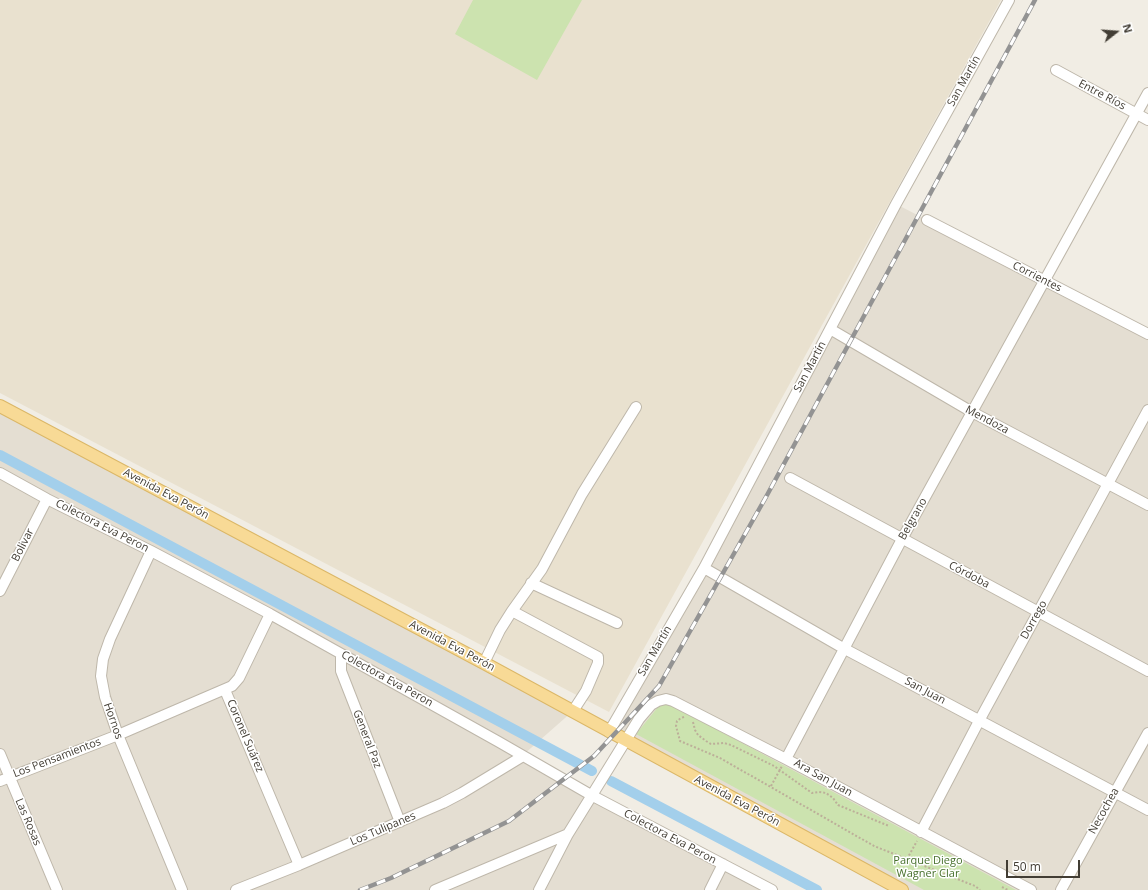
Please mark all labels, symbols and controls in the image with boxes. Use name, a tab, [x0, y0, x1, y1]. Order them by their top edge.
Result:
north arrow	[1096, 12, 1136, 52]
text: N	[1119, 22, 1136, 35]
street label: San Martín	[945, 53, 983, 109]
street label: Entre Ríos	[1076, 77, 1128, 113]
street label: Corrientes	[1010, 259, 1064, 295]
street label: San Martín	[791, 339, 829, 395]
street label: Mendoza	[963, 403, 1011, 437]
street label: Avenida Eva Perón	[121, 466, 211, 522]
street label: Belgrano	[896, 496, 930, 542]
street label: Colectora Eva Peron	[53, 497, 151, 555]
street label: Bolivar	[9, 526, 37, 564]
street label: Córdoba	[946, 559, 992, 591]
street label: Dorrego	[1018, 598, 1050, 642]
street label: Avenida Eva Perón	[407, 618, 497, 674]
street label: San Martín	[635, 624, 675, 678]
street label: Colectora Eva Peron	[339, 648, 435, 710]
street label: San Juan	[902, 675, 948, 707]
street label: Coronel Suárez	[224, 698, 266, 774]
street label: Hornos	[101, 701, 125, 741]
street label: General Paz	[350, 708, 384, 770]
street label: Los Pensamientos	[11, 735, 103, 781]
street label: Ara San Juan	[791, 757, 855, 799]
street label: Avenida Eva Perón	[692, 773, 782, 829]
street label: Necochea	[1086, 786, 1122, 836]
street label: Las Rosas	[12, 796, 44, 848]
street label: Colectora Eva Peron	[621, 807, 719, 867]
street label: Los Tulipanes	[348, 809, 418, 849]
scale bar	[1008, 852, 1082, 878]
park label: Parque Diego Wagner Clar	[893, 854, 963, 880]
text: 50 m	[1013, 858, 1041, 875]

